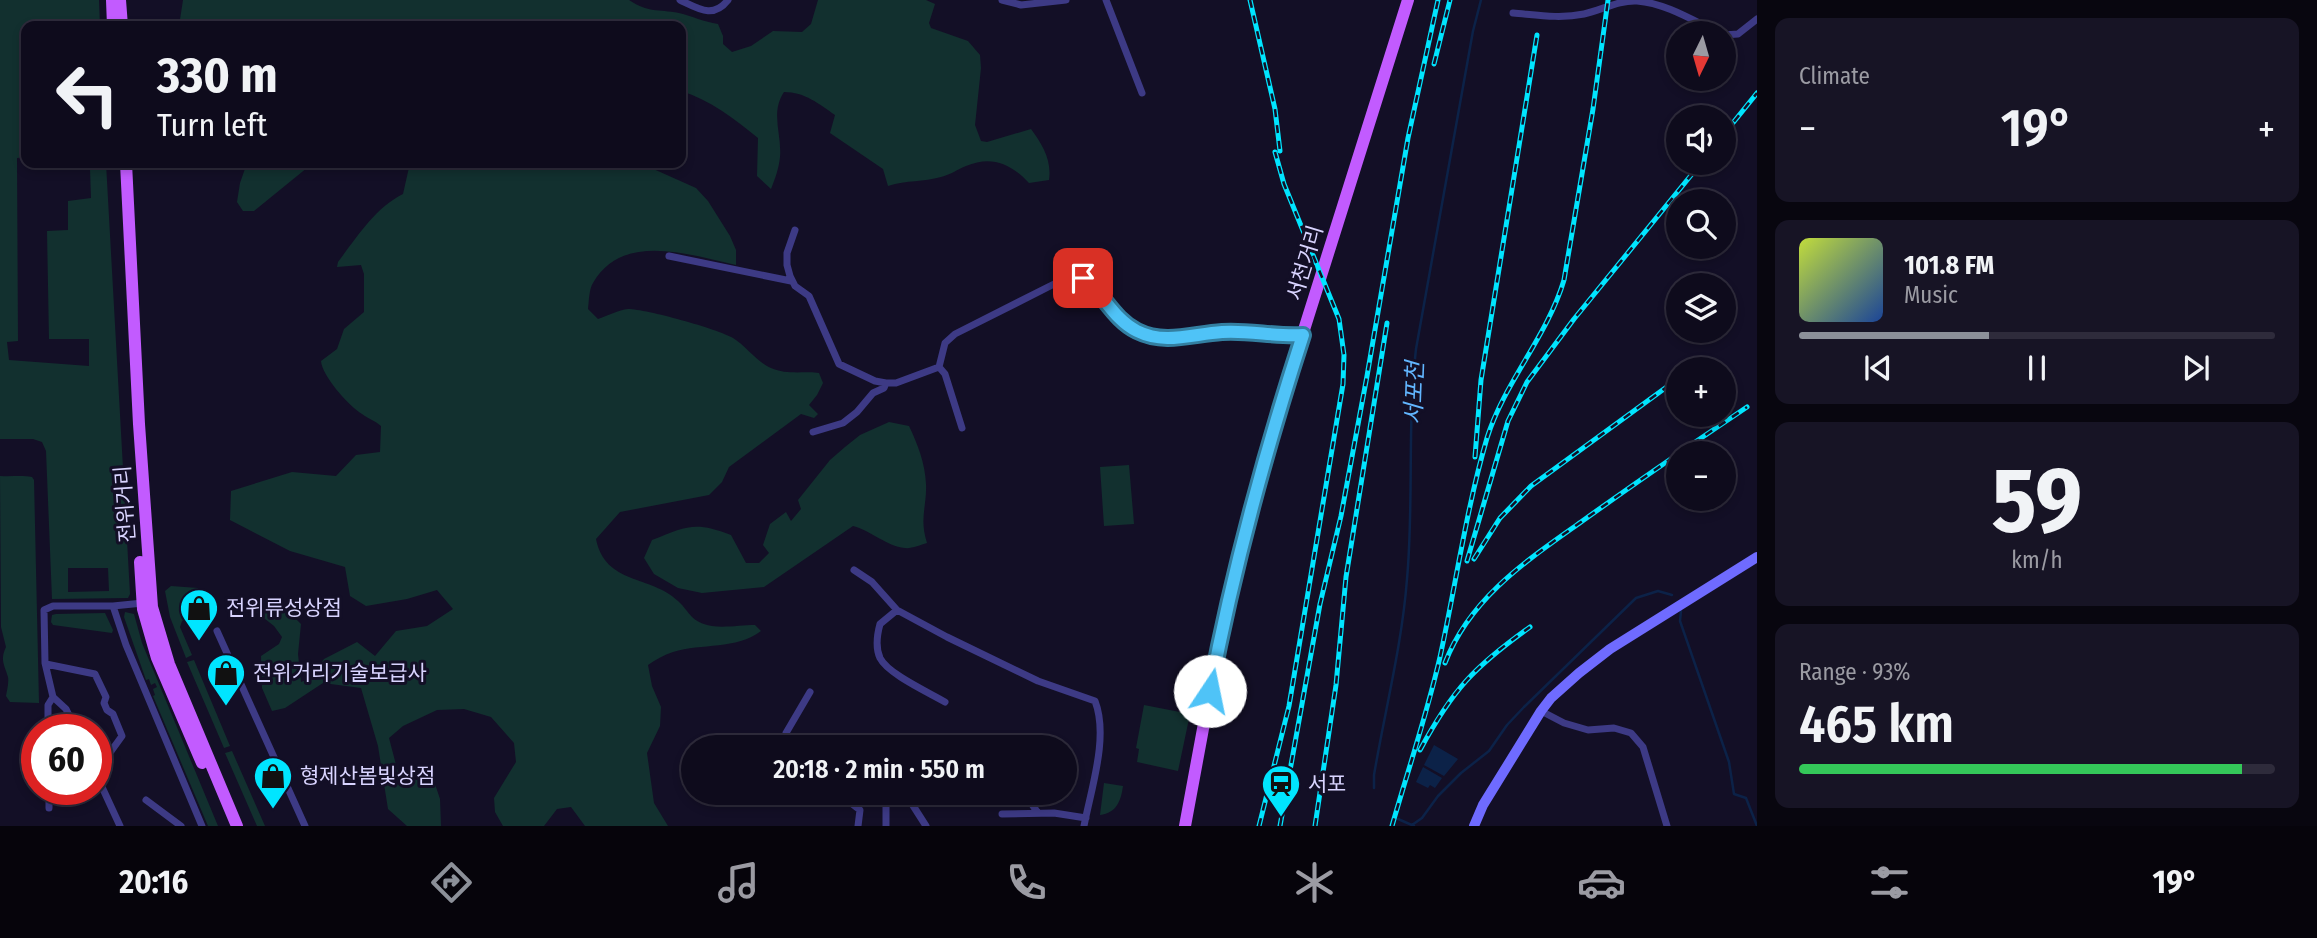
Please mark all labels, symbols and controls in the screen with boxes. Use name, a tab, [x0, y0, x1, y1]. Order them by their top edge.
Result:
north arrow	[1666, 21, 1736, 91]
map controls	[1666, 21, 1736, 511]
text: 330 m	[157, 46, 278, 105]
icon: left	[42, 49, 133, 140]
text: Climate	[1799, 62, 1870, 90]
text: 19°	[2001, 97, 2073, 160]
button: sound	[1666, 105, 1736, 175]
text: Turn left	[157, 106, 267, 144]
text: −	[1799, 106, 1816, 152]
text: +	[2258, 106, 2275, 152]
button: search	[1666, 189, 1736, 259]
street label: 서천거리	[1281, 222, 1329, 304]
pin	[1053, 248, 1113, 308]
text: 101.8 FM	[1904, 250, 1994, 281]
icon: arrive	[1064, 259, 1102, 297]
button: layers	[1666, 273, 1736, 343]
text: Music	[1904, 281, 1958, 309]
icon: previous	[1859, 349, 1897, 387]
icon: pause	[2018, 349, 2056, 387]
icon: next	[2177, 349, 2215, 387]
button: +	[1666, 357, 1736, 427]
water label: 서포천	[1399, 358, 1429, 425]
button: −	[1666, 441, 1736, 511]
text: 59	[1992, 446, 2082, 555]
street label: 전위거리	[109, 465, 141, 543]
text: km/h	[2011, 546, 2063, 574]
shop icon: 전위류성상점	[178, 587, 220, 642]
place label: 전위류성상점	[226, 595, 342, 621]
shop icon: 전위거리기술보급사	[205, 652, 247, 707]
position arrow	[1173, 654, 1247, 728]
text: Range · 93%	[1799, 658, 1910, 686]
place label: 전위거리기술보급사	[253, 660, 427, 686]
text: 465 km	[1799, 693, 1954, 756]
speed limit sign: 60	[21, 714, 112, 805]
text: 20:18 · 2 min · 550 m	[773, 754, 985, 785]
shop icon: 형제산봄빛상점	[252, 755, 294, 810]
place label: 형제산봄빛상점	[300, 763, 435, 789]
station icon: 서포	[1260, 763, 1302, 818]
place label: 서포	[1308, 771, 1347, 797]
icon: directions	[427, 858, 476, 907]
icon: music	[714, 858, 763, 907]
icon: phone	[1002, 858, 1051, 907]
icon: climate	[1290, 858, 1339, 907]
icon: car	[1577, 858, 1626, 907]
icon: filters	[1865, 858, 1914, 907]
text: 20:16	[119, 863, 188, 901]
text: 19°	[2153, 863, 2198, 901]

